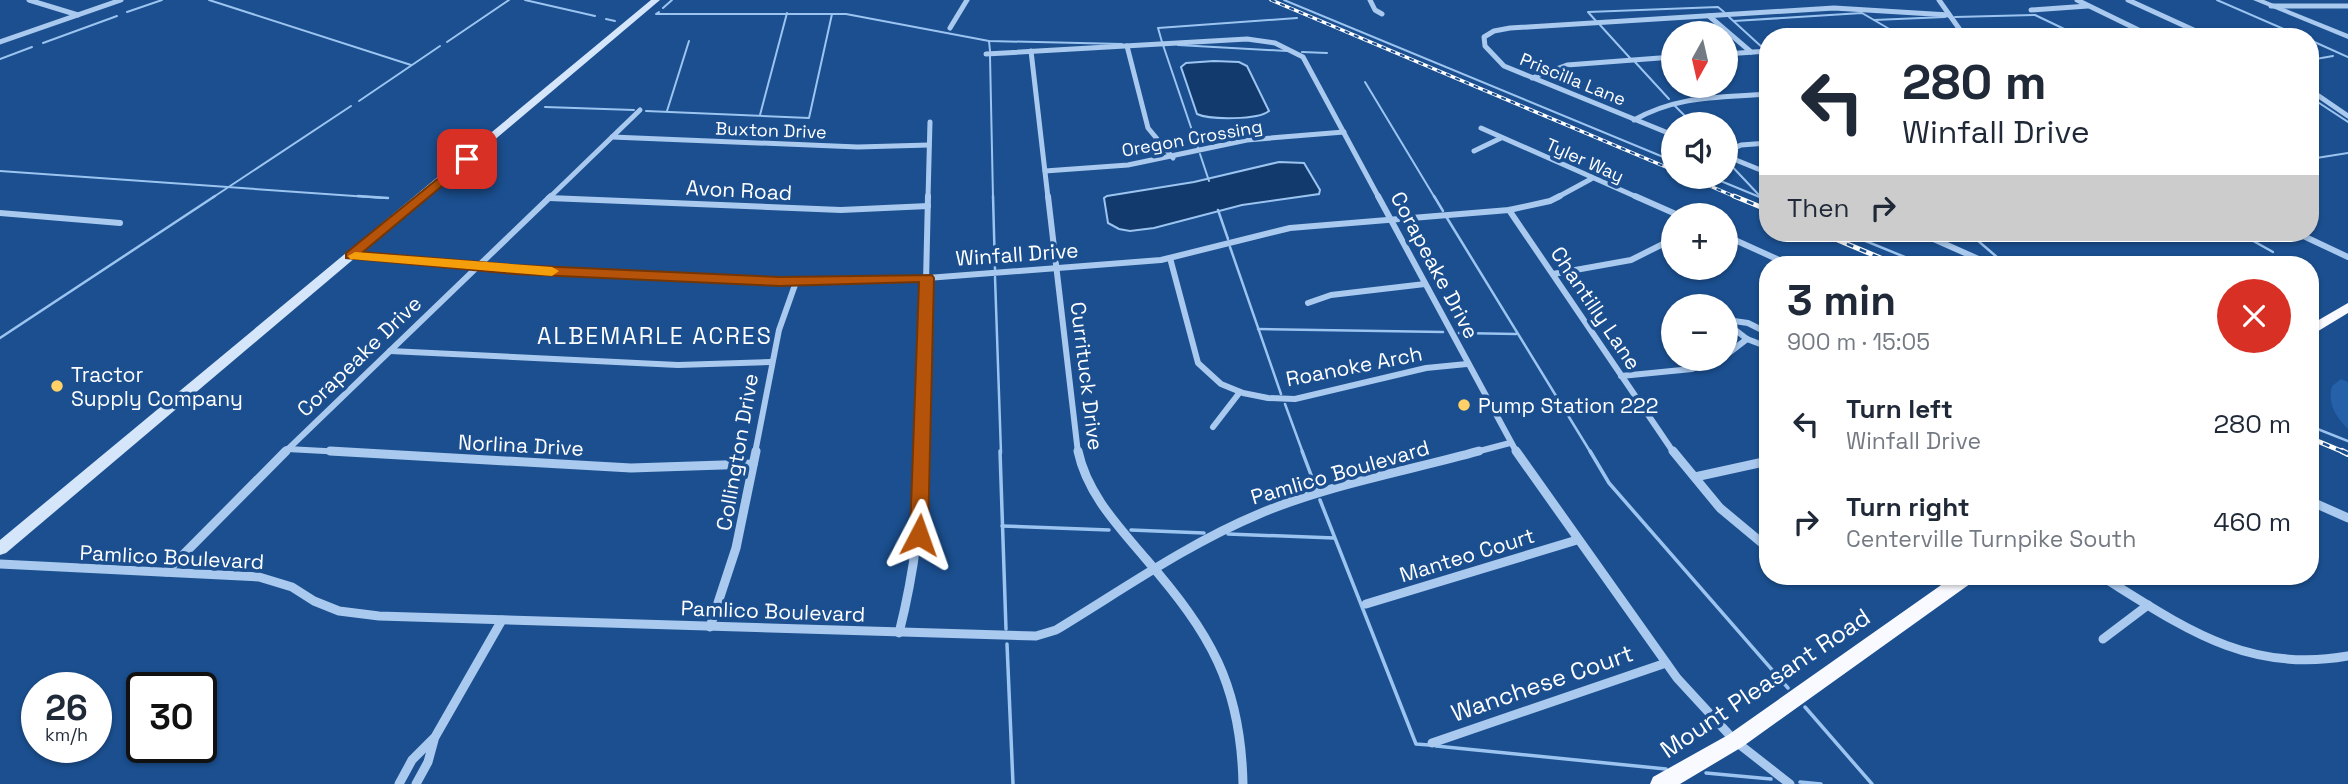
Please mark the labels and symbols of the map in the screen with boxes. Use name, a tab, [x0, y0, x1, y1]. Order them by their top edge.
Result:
north arrow	[1661, 21, 1738, 98]
street label: Priscilla Lane	[1517, 47, 1629, 111]
street label: Oregon Crossing	[1120, 114, 1264, 162]
street label: Buxton Drive	[715, 117, 827, 143]
pin	[437, 129, 497, 189]
street label: Tyler Way	[1542, 133, 1628, 187]
street label: Avon Road	[685, 174, 793, 206]
street label: Corapeake Drive	[1385, 187, 1485, 343]
street label: Winfall Drive	[955, 236, 1079, 272]
street label: Chantilly Lane	[1545, 241, 1647, 375]
street label: Corapeake Drive	[291, 290, 427, 422]
street label: Currituck Drive	[1064, 300, 1110, 452]
district label: ALBEMARLE ACRES	[537, 321, 773, 351]
street label: Roanoke Arch	[1283, 340, 1425, 392]
place label: Tractor Supply Company	[71, 361, 243, 412]
street label: Collington Drive	[710, 371, 764, 533]
marker: Tractor Supply Company	[49, 378, 65, 394]
place label: Pump Station 222	[1478, 392, 1658, 419]
marker: Pump Station 222	[1456, 397, 1472, 413]
street label: Norlina Drive	[457, 428, 585, 462]
street label: Pamlico Boulevard	[1247, 434, 1433, 510]
position arrow	[882, 498, 956, 572]
street label: Manteo Court	[1396, 522, 1538, 588]
street label: Pamlico Boulevard	[79, 539, 265, 575]
street label: Pamlico Boulevard	[680, 594, 866, 628]
street label: Mount Pleasant Road	[1654, 601, 1876, 765]
street label: Wanchese Court	[1447, 637, 1637, 729]
speed limit sign: 30	[126, 672, 217, 763]

